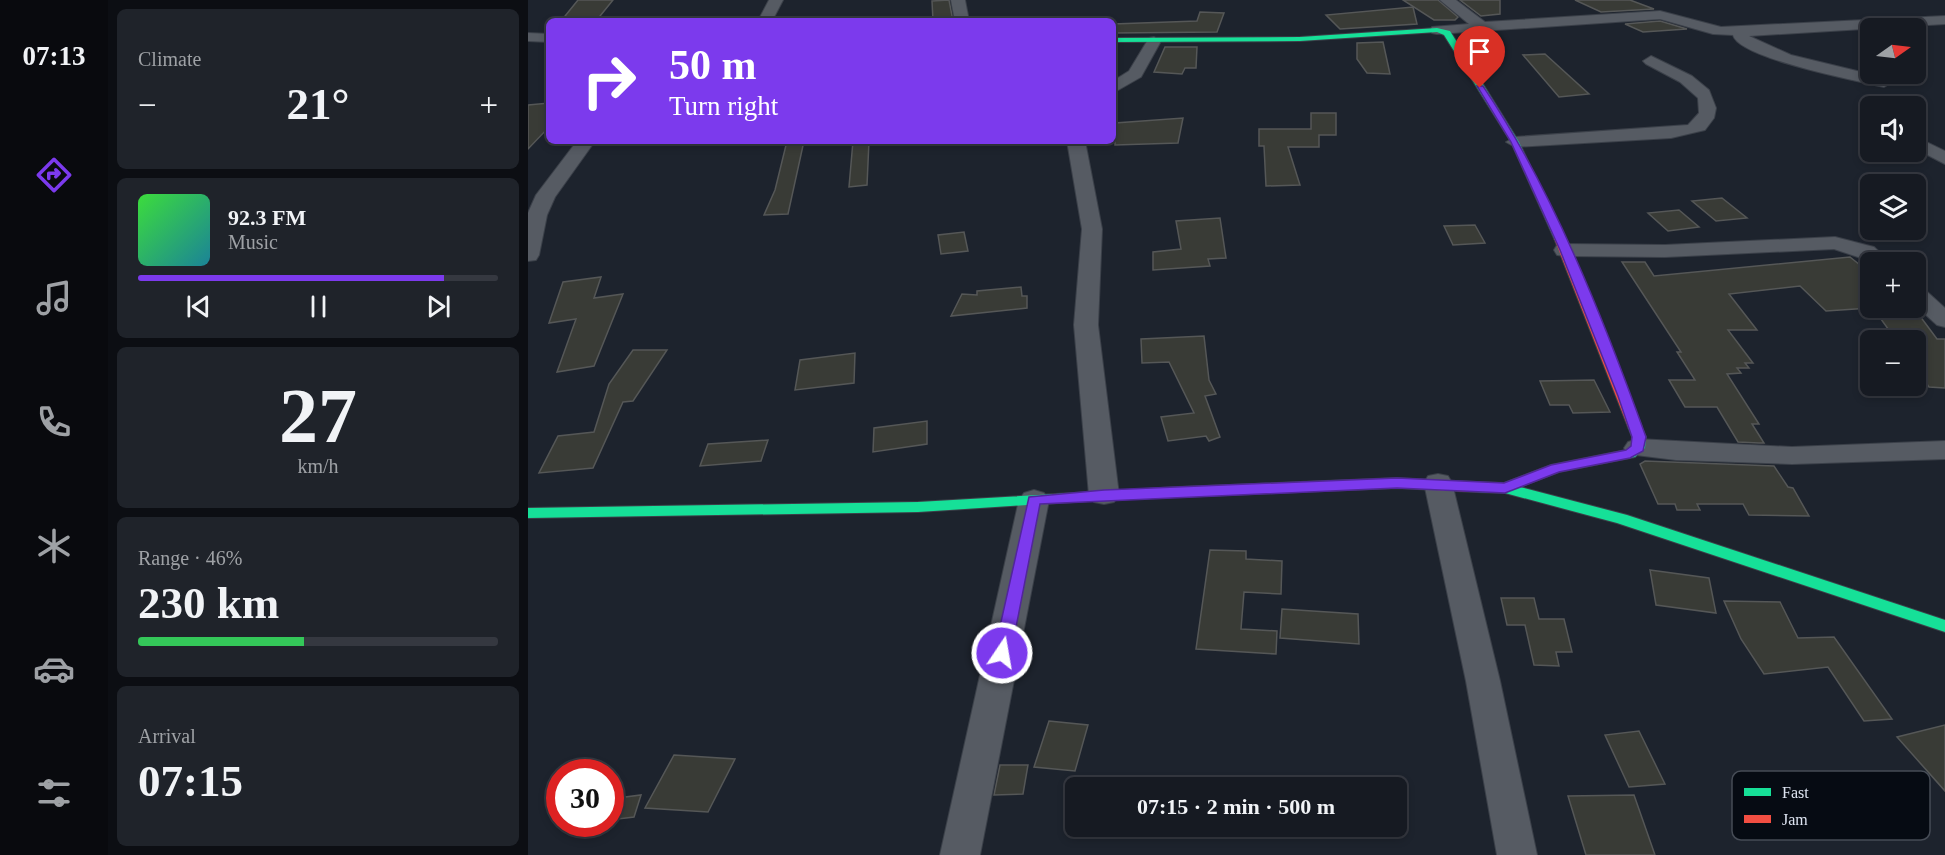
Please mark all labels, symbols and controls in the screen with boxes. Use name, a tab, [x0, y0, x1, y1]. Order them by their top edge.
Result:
north arrow	[1860, 18, 1926, 84]
map controls	[1860, 18, 1926, 396]
pin	[1454, 26, 1505, 88]
icon: arrive	[1463, 35, 1496, 68]
text: 07:13	[23, 41, 86, 71]
icon: right	[570, 42, 648, 120]
text: 50 m	[669, 42, 757, 88]
text: Climate	[138, 48, 201, 70]
text: 21°	[287, 79, 350, 129]
text: −	[138, 87, 157, 123]
text: +	[479, 87, 498, 123]
text: Turn right	[669, 91, 778, 121]
button: sound	[1860, 96, 1926, 162]
icon: directions	[33, 154, 75, 196]
button: layers	[1860, 174, 1926, 240]
text: 92.3 FM	[228, 205, 306, 230]
text: Music	[228, 231, 278, 253]
button: +	[1860, 252, 1926, 318]
icon: music	[33, 277, 75, 319]
icon: previous	[182, 290, 215, 323]
icon: pause	[302, 290, 335, 323]
icon: next	[422, 290, 455, 323]
button: −	[1860, 330, 1926, 396]
text: 27	[279, 372, 357, 459]
icon: phone	[33, 401, 75, 443]
text: km/h	[297, 455, 339, 477]
icon: climate	[33, 525, 75, 567]
text: Range · 46%	[138, 547, 242, 569]
text: 230 km	[138, 578, 279, 628]
position arrow	[970, 621, 1034, 685]
icon: car	[33, 648, 75, 690]
text: Arrival	[138, 725, 196, 747]
text: 07:15	[138, 756, 243, 806]
speed limit sign: 30	[546, 759, 624, 837]
legend	[1732, 771, 1930, 840]
icon: filters	[33, 772, 75, 814]
text: Fast	[1782, 784, 1809, 801]
text: 07:15 · 2 min · 500 m	[1137, 794, 1335, 819]
text: Jam	[1782, 811, 1808, 828]

